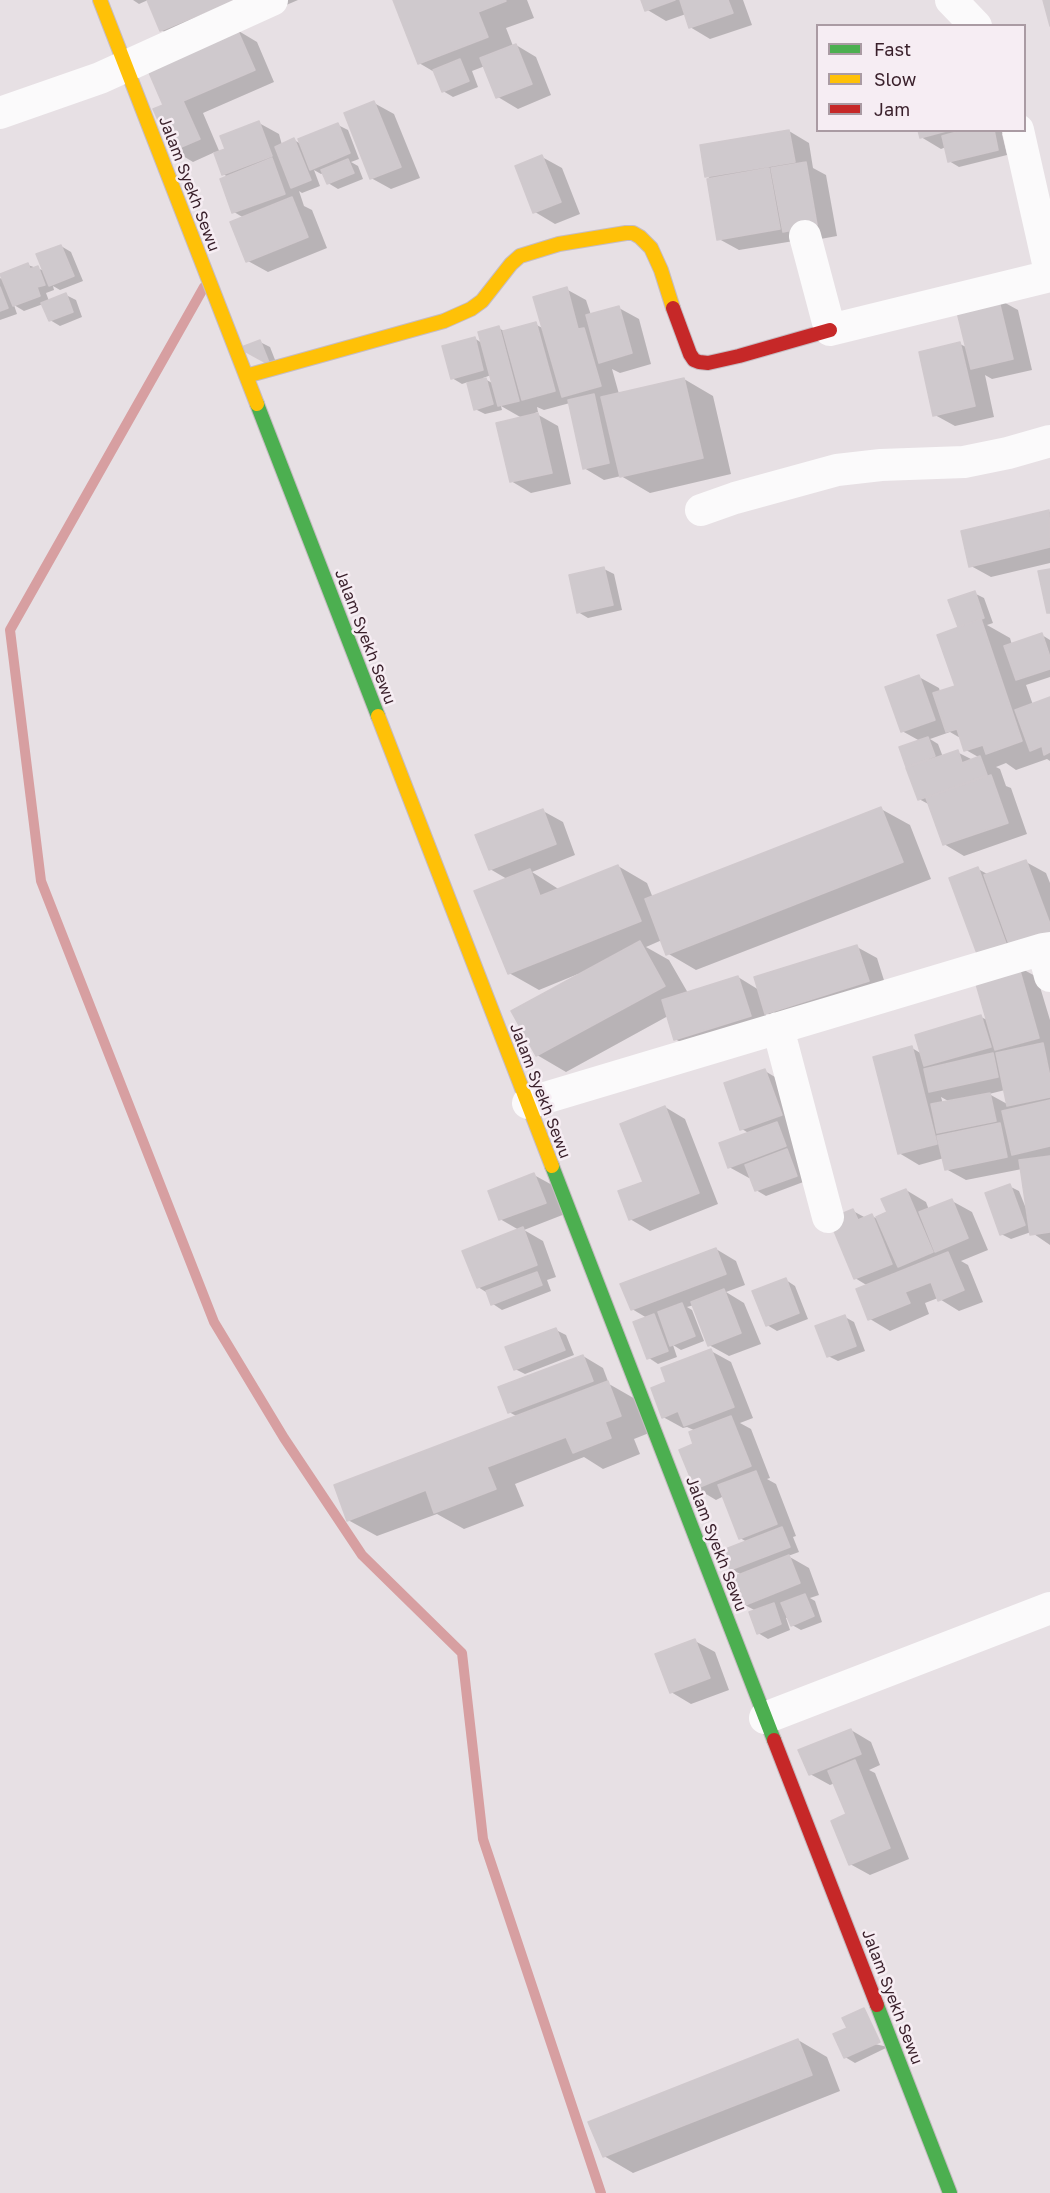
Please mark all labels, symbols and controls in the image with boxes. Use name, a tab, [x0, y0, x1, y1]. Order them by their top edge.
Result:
legend	[816, 24, 1026, 132]
text: Fast	[874, 38, 911, 60]
text: Slow	[874, 68, 916, 90]
text: Jam	[874, 98, 910, 120]
street label: Jalam Syekh Sewu	[154, 114, 224, 254]
street label: Jalam Syekh Sewu	[330, 567, 400, 707]
street label: Jalam Syekh Sewu	[505, 1021, 575, 1161]
street label: Jalam Syekh Sewu	[681, 1474, 751, 1614]
street label: Jalam Syekh Sewu	[857, 1927, 927, 2067]

